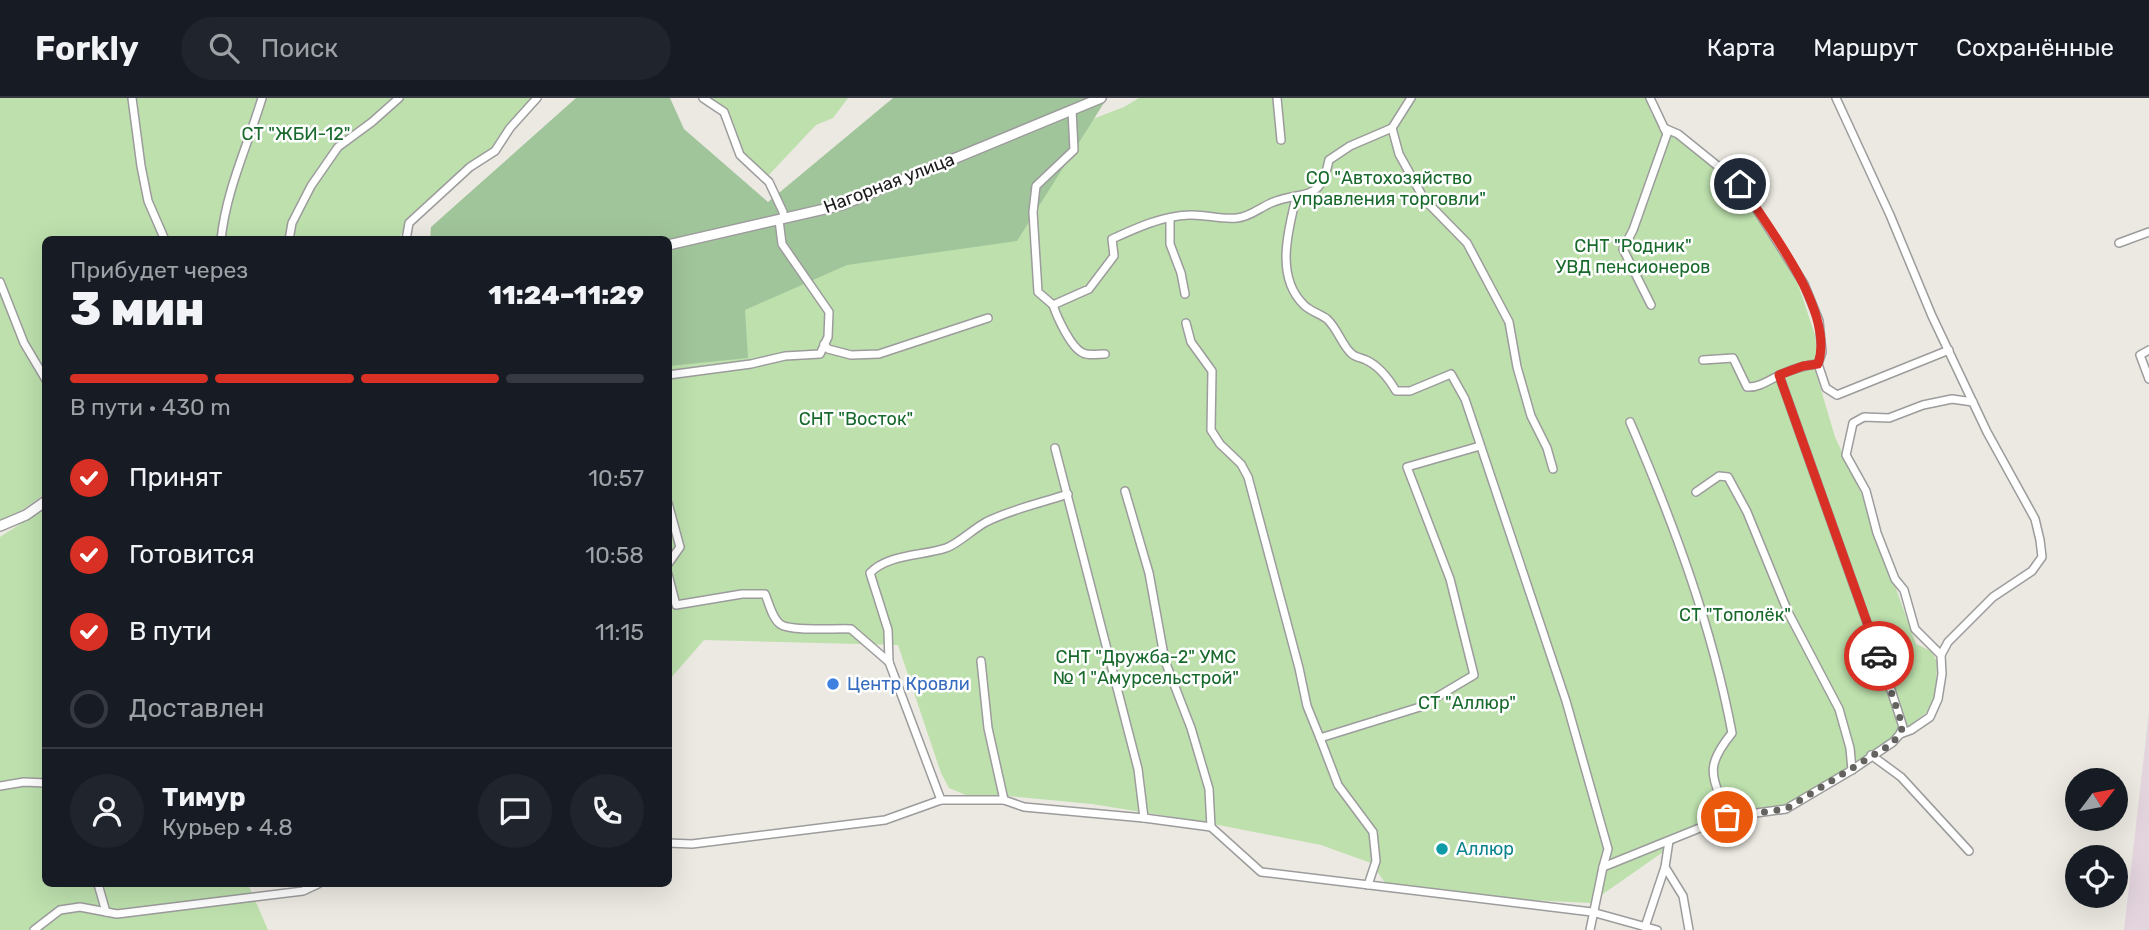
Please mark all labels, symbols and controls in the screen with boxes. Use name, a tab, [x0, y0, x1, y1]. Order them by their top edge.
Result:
search box	[181, 17, 671, 80]
text: Forkly	[35, 29, 139, 68]
icon: search	[205, 29, 243, 67]
text: Поиск	[261, 33, 338, 64]
text: Карта	[1707, 34, 1775, 62]
text: Маршрут	[1813, 34, 1918, 62]
text: Сохранённые	[1956, 34, 2114, 62]
park label: СТ "ЖБИ-12"	[241, 123, 351, 145]
street label: Нагорная улица	[821, 148, 957, 218]
pin	[1710, 154, 1770, 214]
icon: home	[1721, 165, 1759, 203]
park label: СО "Автохозяйство управления торговли"	[1292, 167, 1486, 210]
park label: СНТ "Родник" УВД пенсионеров	[1556, 235, 1710, 278]
text: Прибудет через	[70, 256, 248, 284]
text: 11:24–11:29	[488, 280, 644, 311]
text: 3 мин	[70, 282, 205, 337]
text: В пути · 430 m	[70, 393, 231, 421]
park label: СНТ "Восток"	[799, 408, 913, 430]
icon: check	[70, 459, 108, 497]
text: Принят	[129, 462, 222, 493]
text: 10:57	[588, 464, 644, 492]
icon: check	[70, 536, 108, 574]
text: Готовится	[129, 539, 255, 570]
text: 10:58	[585, 541, 644, 569]
park label: СТ "Тополёк"	[1679, 604, 1791, 626]
icon: check	[70, 613, 108, 651]
text: В пути	[129, 616, 212, 647]
text: 11:15	[595, 618, 644, 646]
courier	[1844, 621, 1914, 691]
icon: car	[1860, 637, 1898, 675]
park label: СНТ "Дружба-2" УМС № 1 "Амурсельстрой"	[1053, 646, 1239, 689]
place label: Центр Кровли	[847, 673, 970, 695]
marker: Центр Кровли	[825, 676, 841, 692]
park label: СТ "Аллюр"	[1418, 692, 1516, 714]
text: Доставлен	[129, 693, 264, 724]
north arrow	[2065, 768, 2128, 831]
map controls	[2065, 768, 2128, 908]
button: person	[70, 774, 144, 848]
button: chat	[478, 774, 552, 848]
button: phone	[570, 774, 644, 848]
text: Тимур	[162, 782, 246, 813]
pin	[1697, 787, 1757, 847]
icon: bag	[1708, 798, 1746, 836]
text: Курьер · 4.8	[162, 813, 293, 841]
place label: Аллюр	[1456, 838, 1514, 860]
marker: Аллюр	[1434, 841, 1450, 857]
button: locate	[2065, 845, 2128, 908]

